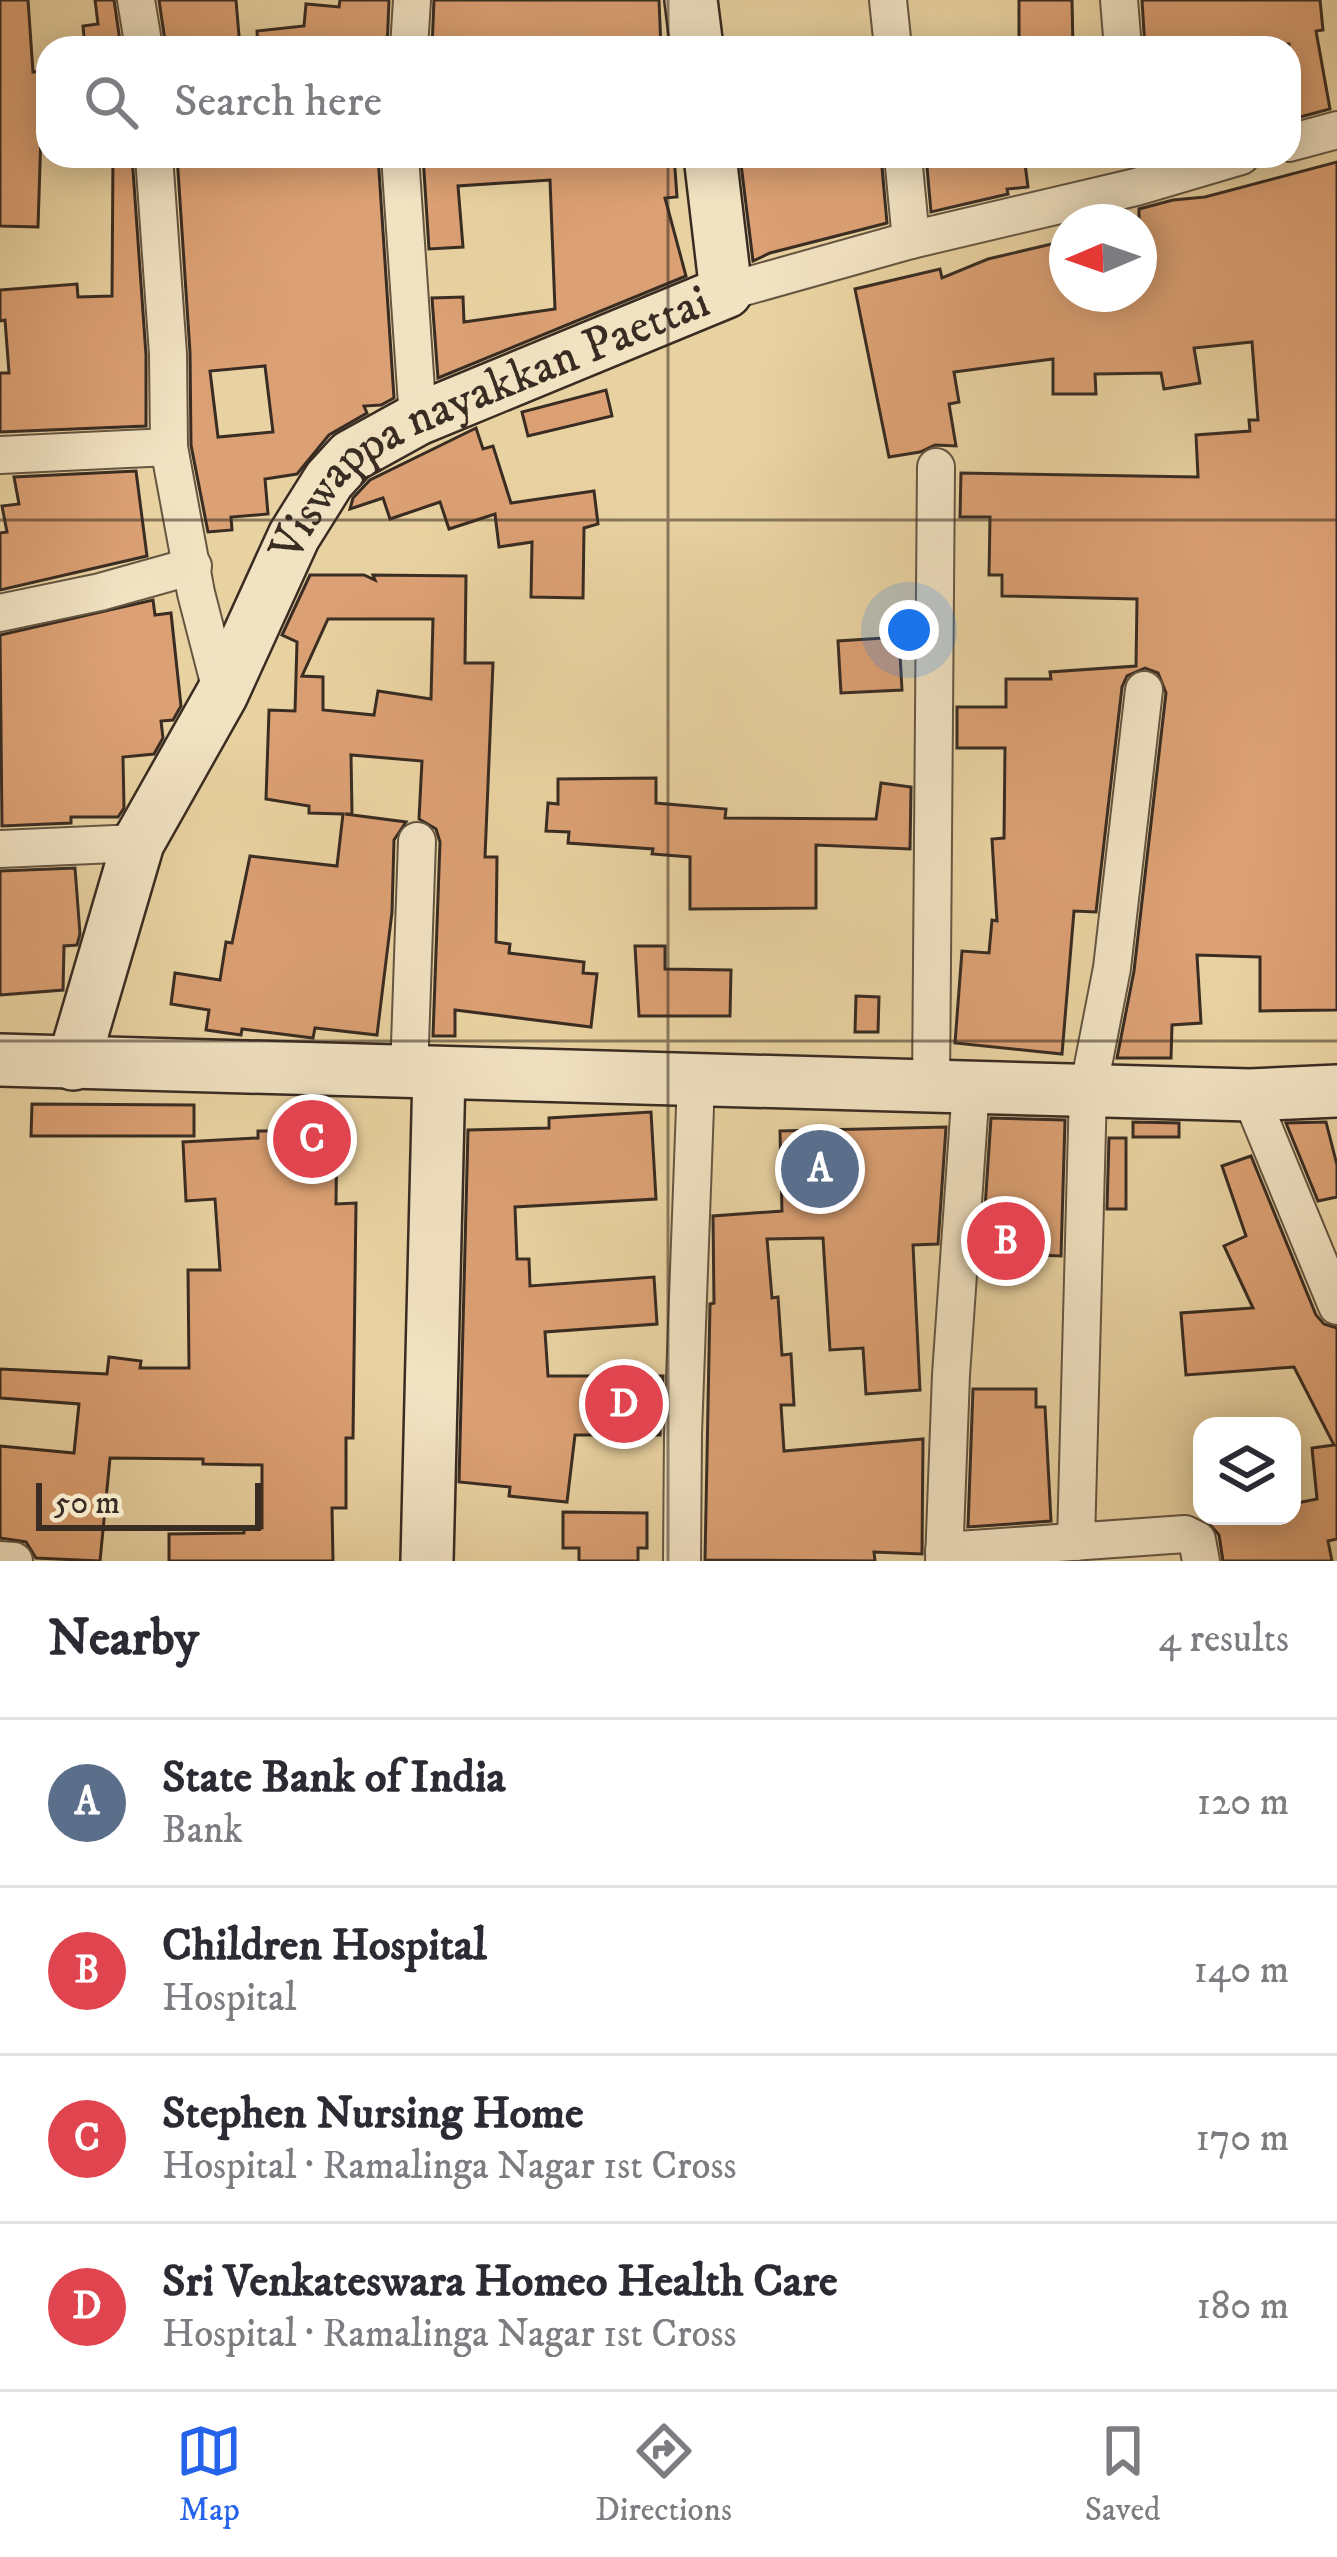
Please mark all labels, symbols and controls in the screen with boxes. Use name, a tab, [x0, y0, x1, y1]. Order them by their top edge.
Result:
search box	[36, 36, 1301, 168]
icon: search	[78, 69, 144, 135]
text: Search here	[174, 74, 382, 130]
north arrow	[1049, 204, 1157, 312]
street label: Viswappa nayakkan Paettai	[256, 272, 719, 571]
your location	[879, 600, 939, 660]
pin: C	[273, 1094, 351, 1184]
pin: A	[781, 1124, 859, 1214]
pin: B	[967, 1196, 1045, 1286]
pin: D	[585, 1359, 663, 1449]
map controls	[1193, 1417, 1301, 1525]
button: layers	[1193, 1417, 1301, 1525]
scale bar	[36, 1477, 261, 1530]
text: 50 m	[54, 1483, 120, 1524]
text: Nearby	[48, 1607, 199, 1671]
text: 4 results	[1159, 1615, 1289, 1664]
text: State Bank of India	[162, 1750, 506, 1806]
text: A	[75, 1778, 99, 1827]
text: 120 m	[1197, 1778, 1289, 1827]
text: Bank	[162, 1806, 243, 1855]
text: Children Hospital	[162, 1918, 487, 1974]
text: B	[75, 1946, 99, 1995]
text: 140 m	[1194, 1946, 1289, 1995]
text: Hospital	[162, 1974, 296, 2023]
text: Stephen Nursing Home	[162, 2086, 584, 2142]
text: C	[74, 2114, 100, 2163]
text: 170 m	[1195, 2114, 1289, 2163]
text: Hospital · Ramalinga Nagar 1st Cross	[162, 2142, 736, 2191]
text: Sri Venkateswara Homeo Health Care	[162, 2254, 838, 2310]
text: D	[72, 2282, 102, 2331]
text: 180 m	[1197, 2282, 1289, 2331]
text: Hospital · Ramalinga Nagar 1st Cross	[162, 2310, 736, 2359]
tab: Map	[176, 2418, 242, 2531]
tab: Directions	[595, 2418, 732, 2531]
tab: Saved	[1085, 2418, 1161, 2531]

